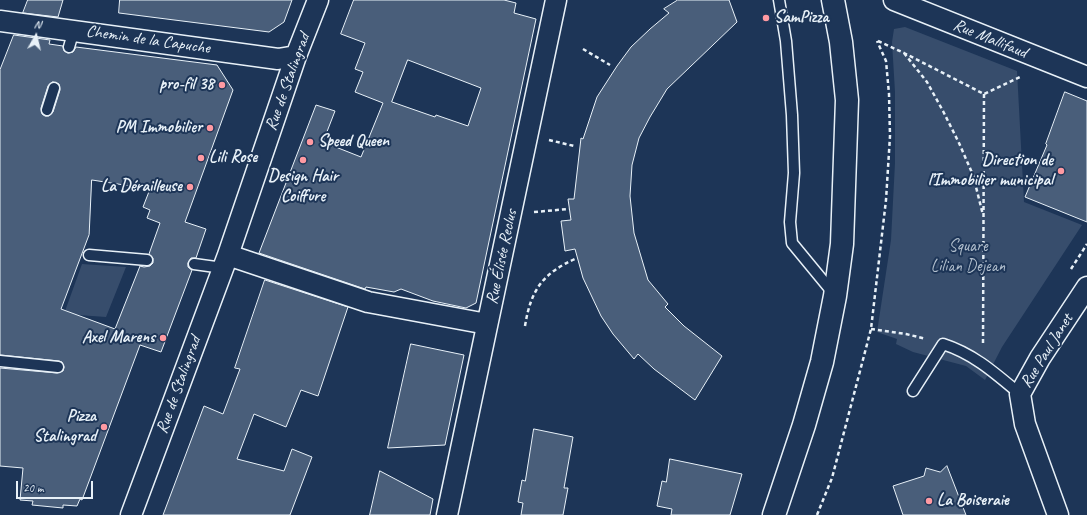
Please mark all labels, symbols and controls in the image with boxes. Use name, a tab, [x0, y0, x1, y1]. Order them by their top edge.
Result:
place label: SamPizza	[774, 8, 829, 28]
marker: SamPizza	[761, 13, 771, 23]
street label: Rue Mallifaud	[950, 15, 1030, 63]
north arrow	[16, 16, 56, 56]
text: N	[33, 17, 42, 32]
street label: Chemin de la Capuche	[85, 21, 211, 59]
street label: Rue de Stalingrad	[261, 31, 315, 133]
place label: pro-fil 38	[160, 75, 214, 95]
marker: pro-fil 38	[217, 80, 227, 90]
place label: PM Immobilier	[116, 118, 202, 138]
marker: PM Immobilier	[205, 123, 215, 133]
place label: Speed Queen	[318, 132, 389, 152]
marker: Speed Queen	[305, 137, 315, 147]
place label: Lili Rose	[209, 148, 257, 168]
place label: Direction de l’Immobilier municipal	[928, 151, 1053, 191]
marker: Lili Rose	[196, 153, 206, 163]
marker: Design Hair Coiffure	[298, 155, 308, 165]
marker: Direction de l’Immobilier municipal	[1056, 166, 1066, 176]
place label: Design Hair Coiffure	[268, 167, 338, 207]
place label: La Dérailleuse	[101, 177, 182, 197]
marker: La Dérailleuse	[185, 182, 195, 192]
street label: Rue Élisée Reclus	[482, 208, 522, 306]
park label: Square Lilian Dejean	[931, 237, 1005, 277]
street label: Rue Paul Janet	[1016, 310, 1078, 392]
place label: Axel Marens	[82, 328, 155, 348]
marker: Axel Marens	[158, 333, 168, 343]
street label: Rue de Stalingrad	[152, 334, 206, 436]
place label: Pizza Stalingrad	[34, 407, 96, 447]
marker: Pizza Stalingrad	[99, 422, 109, 432]
scale bar	[18, 473, 95, 499]
text: 20 m	[23, 480, 43, 496]
place label: La Boiseraie	[937, 491, 1009, 511]
marker: La Boiseraie	[924, 496, 934, 506]

